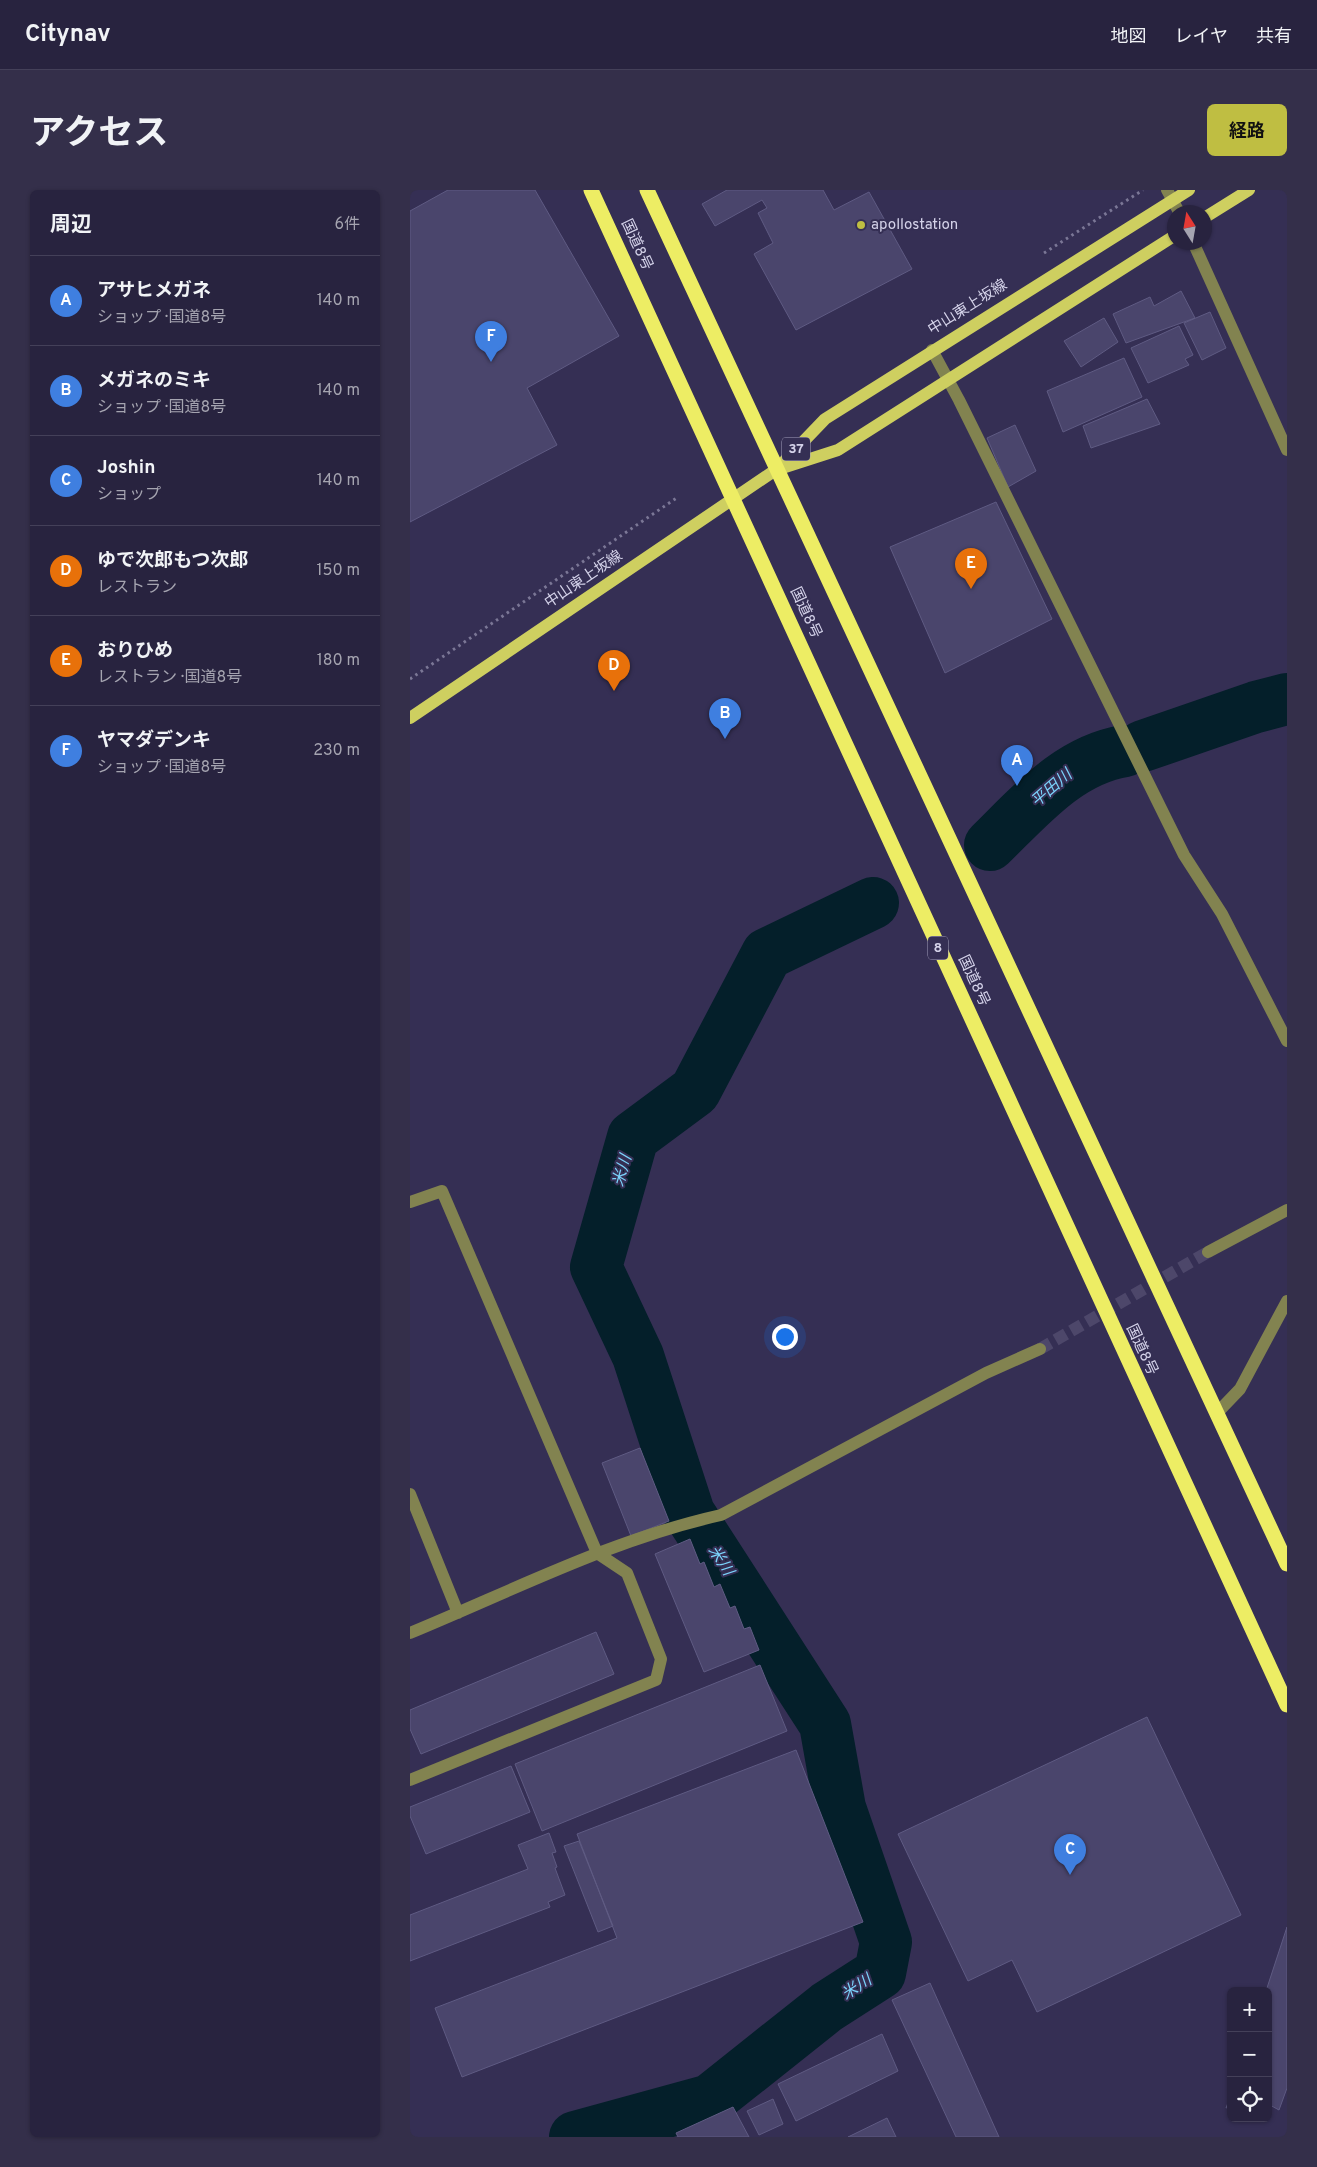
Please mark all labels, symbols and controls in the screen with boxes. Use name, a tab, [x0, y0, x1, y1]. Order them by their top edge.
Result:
text: Citynav	[25, 20, 111, 50]
text: 地図	[1111, 26, 1147, 49]
text: レイヤ	[1175, 26, 1228, 49]
text: 共有	[1256, 26, 1292, 49]
button: 経路	[1207, 104, 1287, 156]
text: アクセス	[30, 113, 168, 157]
north arrow	[1167, 205, 1212, 250]
text: 周辺	[50, 212, 92, 239]
text: 6件	[334, 215, 360, 235]
street label: 国道8号	[616, 216, 656, 274]
place label: apollostation	[871, 216, 958, 235]
marker: apollostation	[855, 219, 867, 231]
street label: 中山東上坂線	[925, 276, 1011, 340]
text: アサヒメガネ	[97, 279, 211, 303]
text: A	[60, 291, 72, 311]
text: 140 m	[317, 291, 360, 311]
text: ショップ · 国道8号	[97, 308, 226, 328]
pin: F	[475, 321, 507, 362]
text: メガネのミキ	[97, 369, 211, 393]
text: B	[60, 381, 72, 401]
text: 140 m	[317, 381, 360, 401]
text: ショップ · 国道8号	[97, 398, 226, 418]
road number: 37	[782, 438, 810, 460]
text: Joshin	[97, 456, 155, 480]
text: C	[61, 471, 71, 491]
text: 140 m	[317, 471, 360, 491]
text: ショップ	[97, 485, 161, 505]
street label: 中山東上坂線	[541, 547, 627, 613]
pin: E	[955, 548, 987, 589]
text: ゆで次郎もつ次郎	[97, 549, 248, 573]
text: D	[60, 561, 72, 581]
text: 150 m	[317, 561, 360, 581]
text: レストラン	[97, 578, 177, 598]
street label: 国道8号	[785, 584, 825, 642]
text: おりひめ	[97, 639, 173, 663]
pin: D	[598, 650, 630, 691]
text: E	[61, 651, 71, 671]
text: 180 m	[317, 651, 360, 671]
text: レストラン · 国道8号	[97, 668, 242, 688]
pin: B	[709, 698, 741, 739]
text: ヤマダデンキ	[97, 729, 211, 753]
text: F	[61, 741, 71, 761]
text: 230 m	[313, 741, 360, 761]
pin: A	[1001, 745, 1033, 786]
text: ショップ · 国道8号	[97, 758, 226, 778]
water label: 平田川	[1027, 764, 1078, 812]
road number: 8	[928, 936, 948, 960]
street label: 国道8号	[953, 952, 993, 1010]
water label: 米川	[609, 1151, 638, 1189]
street label: 国道8号	[1121, 1321, 1161, 1379]
your location	[772, 1324, 798, 1350]
water label: 米川	[703, 1542, 738, 1582]
pin: C	[1054, 1834, 1086, 1875]
water label: 米川	[838, 1970, 878, 2005]
map controls	[1227, 1987, 1272, 2122]
button: +	[1227, 1987, 1272, 2032]
button: −	[1227, 2032, 1272, 2077]
button: locate	[1227, 2077, 1272, 2122]

